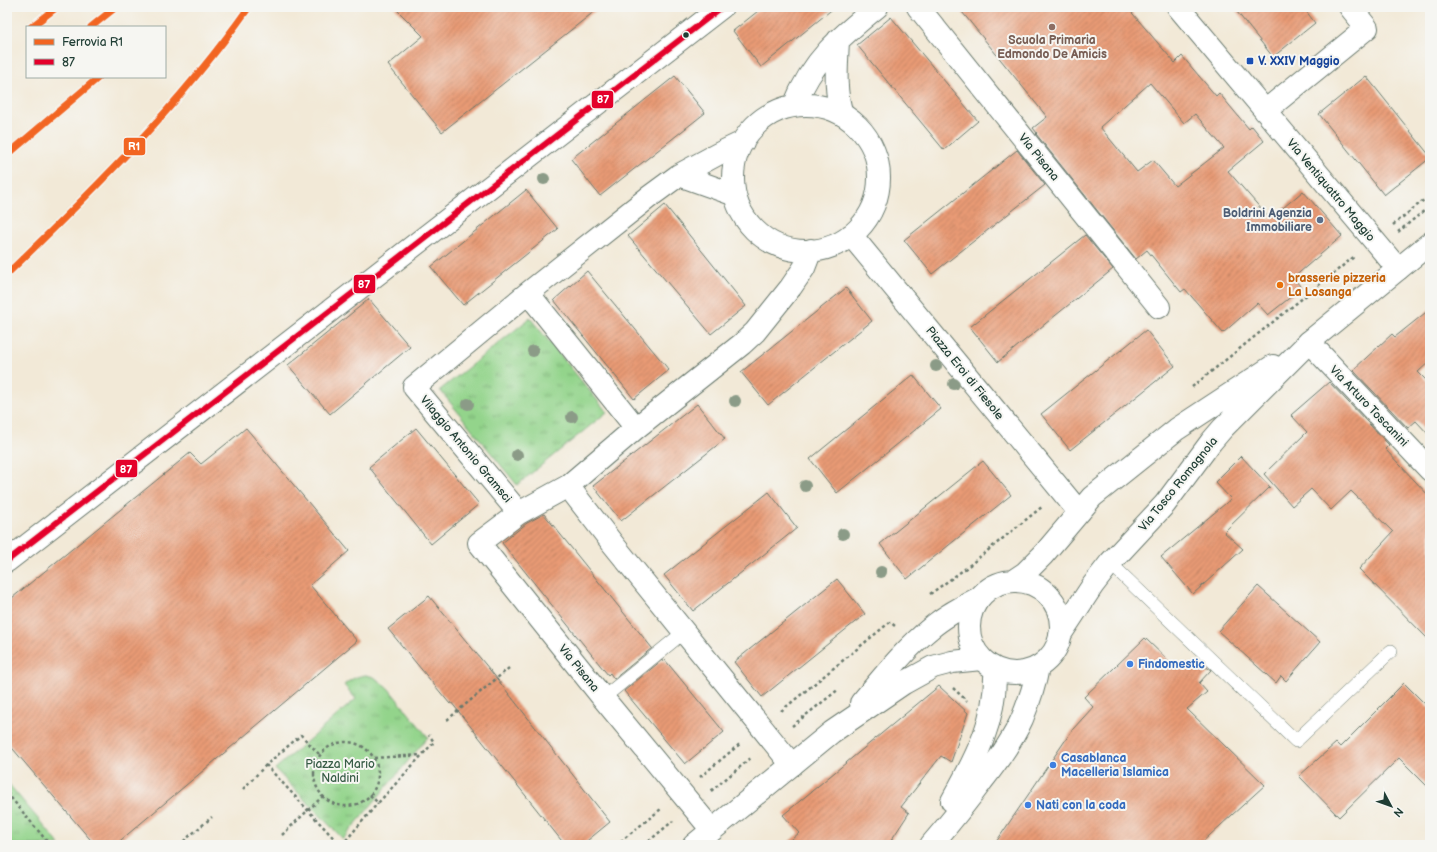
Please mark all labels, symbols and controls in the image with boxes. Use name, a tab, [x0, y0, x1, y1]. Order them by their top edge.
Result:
marker: Scuola Primaria Edmondo De Amicis	[1047, 22, 1057, 32]
legend	[26, 26, 166, 78]
unlabelled marker	[681, 30, 691, 40]
place label: Scuola Primaria Edmondo De Amicis	[997, 33, 1107, 62]
text: Ferrovia R1	[62, 35, 123, 50]
place label: V. XXIV Maggio	[1258, 54, 1340, 69]
text: 87	[62, 55, 75, 70]
marker: V. XXIV Maggio	[1245, 56, 1255, 66]
line badge: 87	[591, 90, 614, 109]
text: 87	[597, 93, 609, 106]
street label: Via Pisana	[1015, 130, 1062, 184]
street label: Via Ventiquattro Maggio	[1283, 136, 1378, 245]
line badge: R1	[123, 137, 146, 156]
text: R1	[128, 140, 140, 153]
place label: Boldrini Agenzia Immobiliare	[1223, 206, 1312, 235]
marker: Boldrini Agenzia Immobiliare	[1315, 215, 1325, 225]
place label: brasserie pizzeria La Losanga	[1288, 271, 1386, 300]
line badge: 87	[353, 274, 376, 294]
text: 87	[358, 278, 370, 291]
marker: brasserie pizzeria La Losanga	[1275, 280, 1285, 290]
street label: Piazza Eroi di Fiesole	[922, 324, 1007, 423]
street label: Via Arturo Toscanini	[1326, 363, 1411, 450]
street label: Vilaggio Antonio Gramsci	[416, 393, 515, 506]
street label: Via Tosco Romagnola	[1136, 434, 1221, 535]
line badge: 87	[115, 459, 138, 478]
text: 87	[120, 463, 132, 476]
street label: Via Pisana	[555, 641, 602, 695]
place label: Findomestic	[1138, 657, 1205, 672]
marker: Findomestic	[1125, 659, 1135, 669]
place label: Casablanca Macelleria Islamica	[1061, 751, 1169, 780]
park label: Piazza Mario Naldini	[305, 757, 375, 786]
marker: Casablanca Macelleria Islamica	[1048, 760, 1058, 770]
north arrow	[1371, 786, 1411, 826]
place label: Nati con la coda	[1036, 798, 1126, 813]
marker: Nati con la coda	[1023, 800, 1033, 810]
text: N	[1391, 805, 1406, 820]

